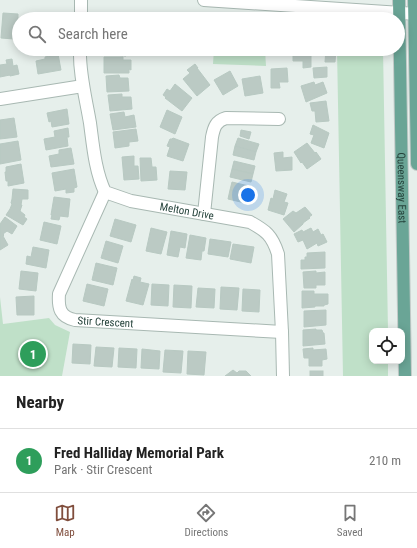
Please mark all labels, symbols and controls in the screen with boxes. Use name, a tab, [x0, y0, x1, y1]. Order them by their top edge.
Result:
search box	[12, 12, 405, 56]
icon: search	[26, 23, 48, 45]
text: Search here	[58, 25, 128, 43]
street label: Queensway East	[395, 152, 409, 224]
your location	[238, 185, 258, 205]
street label: Melton Drive	[159, 200, 215, 222]
street label: Stir Crescent	[77, 314, 134, 330]
map controls	[369, 328, 405, 364]
button: locate	[369, 328, 405, 364]
pin: 1	[20, 339, 46, 369]
text: Nearby	[16, 392, 64, 412]
text: Fred Halliday Memorial Park	[54, 444, 224, 462]
text: 1	[26, 453, 32, 468]
text: 210 m	[369, 453, 401, 468]
text: Park · Stir Crescent	[54, 462, 152, 477]
tab: Map	[54, 502, 76, 539]
tab: Directions	[184, 502, 228, 539]
tab: Saved	[337, 502, 363, 539]

